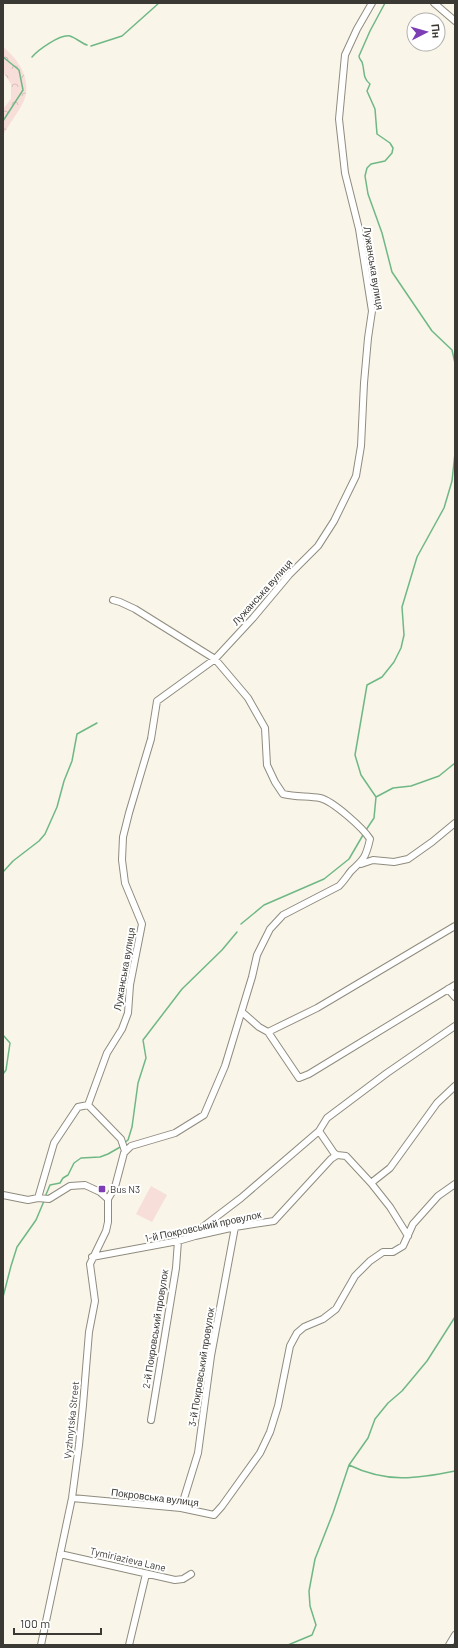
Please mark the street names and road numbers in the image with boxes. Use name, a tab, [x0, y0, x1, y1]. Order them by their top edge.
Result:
street label: Лужанська вулиця	[361, 225, 387, 311]
street label: Лужанська вулиця	[229, 557, 295, 627]
street label: Лужанська вулиця	[111, 926, 137, 1012]
street label: 1-й Покровський провулок	[144, 1208, 263, 1244]
street label: 2-й Покровський провулок	[140, 1268, 170, 1389]
street label: 3-й Покровський провулок	[186, 1306, 216, 1427]
street label: Vyzhnytska Street	[61, 1380, 81, 1459]
street label: Покровська вулиця	[110, 1486, 200, 1508]
street label: Tymiriazieva Lane	[89, 1544, 167, 1574]

